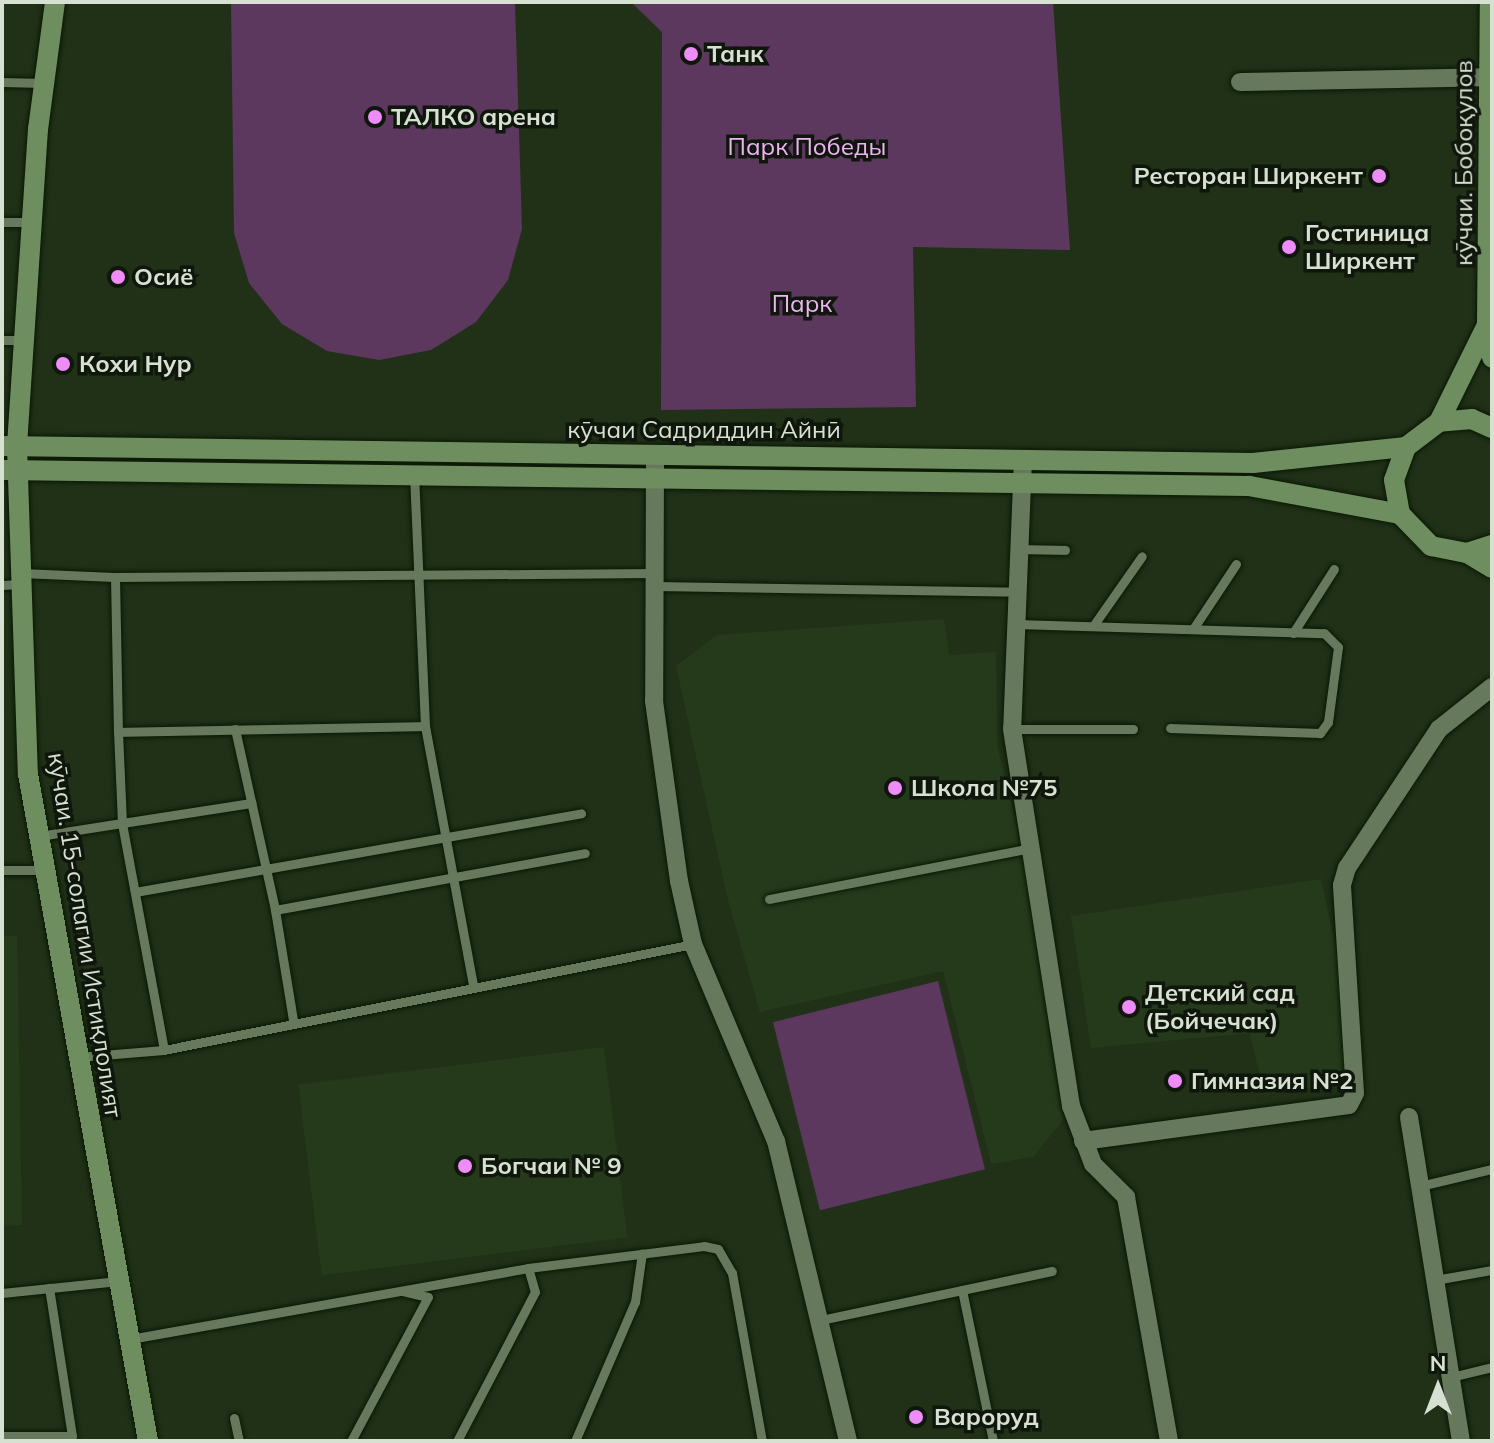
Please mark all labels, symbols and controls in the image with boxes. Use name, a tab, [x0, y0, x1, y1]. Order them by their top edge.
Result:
place label: Танк	[707, 40, 764, 68]
marker: Танк	[682, 45, 700, 63]
street label: кӯчаи. Бобоқулов	[1450, 60, 1478, 266]
place label: ТАЛКО арена	[391, 103, 556, 131]
marker: ТАЛКО арена	[366, 108, 384, 126]
park label: Парк Победы	[728, 133, 886, 161]
place label: Ресторан Ширкент	[1134, 162, 1363, 190]
marker: Ресторан Ширкент	[1370, 167, 1388, 185]
place label: Гостиница Ширкент	[1305, 219, 1429, 275]
marker: Гостиница Ширкент	[1280, 238, 1298, 256]
place label: Осиё	[134, 263, 194, 291]
marker: Осиё	[109, 268, 127, 286]
park label: Парк	[772, 290, 832, 318]
place label: Кохи Нур	[79, 350, 192, 378]
marker: Кохи Нур	[54, 355, 72, 373]
street label: кӯчаи Садриддин Айнӣ	[567, 416, 841, 444]
street label: кӯчаи. 15-солагии Истиқлолият	[42, 751, 128, 1119]
place label: Школа №75	[911, 774, 1057, 802]
marker: Школа №75	[886, 779, 904, 797]
place label: Детский сад (Бойчечак)	[1145, 979, 1295, 1035]
marker: Детский сад (Бойчечак)	[1120, 998, 1138, 1016]
place label: Гимназия №2	[1191, 1067, 1353, 1095]
marker: Гимназия №2	[1166, 1072, 1184, 1090]
place label: Богчаи № 9	[481, 1152, 622, 1180]
marker: Богчаи № 9	[456, 1157, 474, 1175]
north arrow	[1398, 1347, 1478, 1427]
text: N	[1430, 1349, 1446, 1377]
place label: Вароруд	[934, 1403, 1039, 1431]
marker: Вароруд	[905, 1406, 927, 1428]

